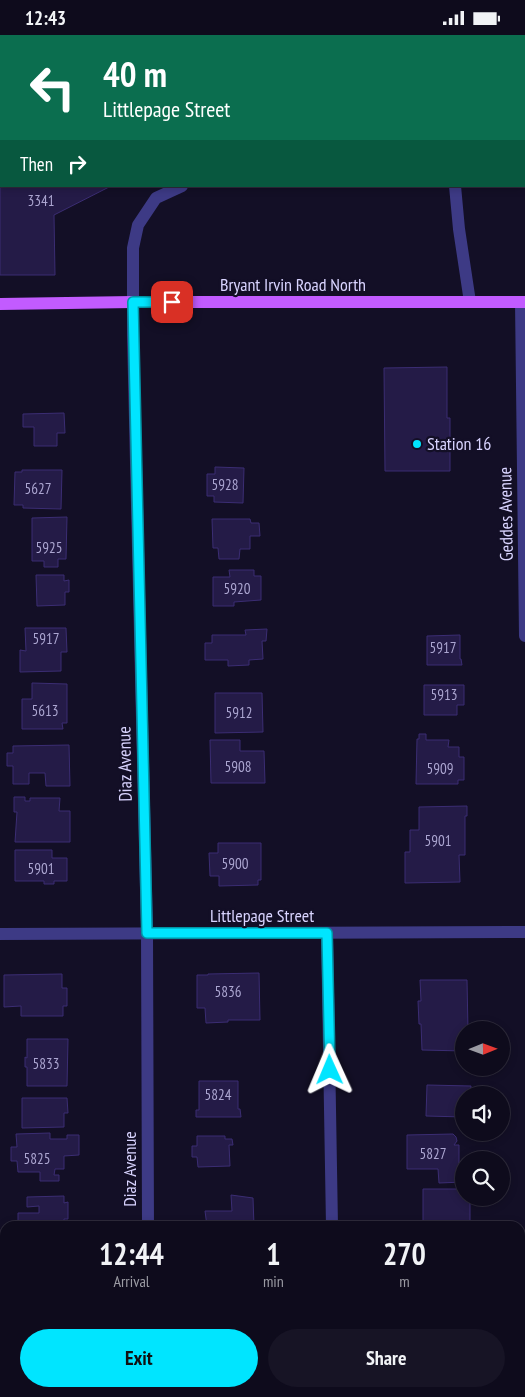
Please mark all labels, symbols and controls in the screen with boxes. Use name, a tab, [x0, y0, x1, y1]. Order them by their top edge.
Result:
text: 12:43	[25, 6, 66, 30]
text: 40 m	[103, 51, 167, 97]
icon: left	[20, 55, 85, 120]
text: Littlepage Street	[103, 95, 230, 123]
icon: right	[63, 150, 91, 178]
text: Then	[20, 152, 53, 176]
house number: 3341	[27, 191, 55, 210]
street label: Bryant Irvin Road North	[220, 273, 366, 296]
pin	[151, 281, 193, 323]
icon: arrive	[158, 288, 186, 316]
place label: Station 16	[427, 432, 491, 455]
marker: Station 16	[411, 438, 423, 450]
street label: Geddes Avenue	[493, 467, 518, 561]
house number: 5928	[211, 475, 239, 494]
house number: 5627	[24, 479, 52, 498]
house number: 5925	[35, 538, 63, 557]
house number: 5920	[223, 579, 251, 598]
house number: 5917	[32, 629, 60, 648]
house number: 5917	[429, 638, 457, 657]
house number: 5913	[430, 685, 458, 704]
house number: 5613	[31, 701, 59, 720]
house number: 5912	[225, 703, 253, 722]
street label: Diaz Avenue	[112, 726, 137, 802]
house number: 5908	[224, 757, 252, 776]
house number: 5909	[426, 759, 454, 778]
house number: 5901	[424, 831, 452, 850]
house number: 5900	[221, 854, 249, 873]
house number: 5901	[27, 859, 55, 878]
street label: Littlepage Street	[210, 904, 314, 927]
house number: 5836	[214, 982, 242, 1001]
north arrow	[455, 1021, 510, 1076]
map controls	[455, 1021, 510, 1206]
position arrow	[303, 1043, 355, 1095]
house number: 5833	[32, 1054, 60, 1073]
house number: 5824	[204, 1085, 232, 1104]
button: sound	[455, 1086, 510, 1141]
street label: Diaz Avenue	[118, 1131, 141, 1207]
house number: 5827	[419, 1144, 447, 1163]
house number: 5825	[23, 1149, 51, 1168]
button: search	[455, 1151, 510, 1206]
text: 12:44	[99, 1234, 164, 1273]
text: 1	[266, 1234, 281, 1273]
text: 270	[383, 1234, 426, 1273]
text: Arrival	[113, 1271, 150, 1291]
text: min	[263, 1271, 284, 1291]
text: m	[399, 1271, 410, 1291]
button: Exit	[20, 1329, 258, 1387]
button: Share	[268, 1329, 505, 1387]

